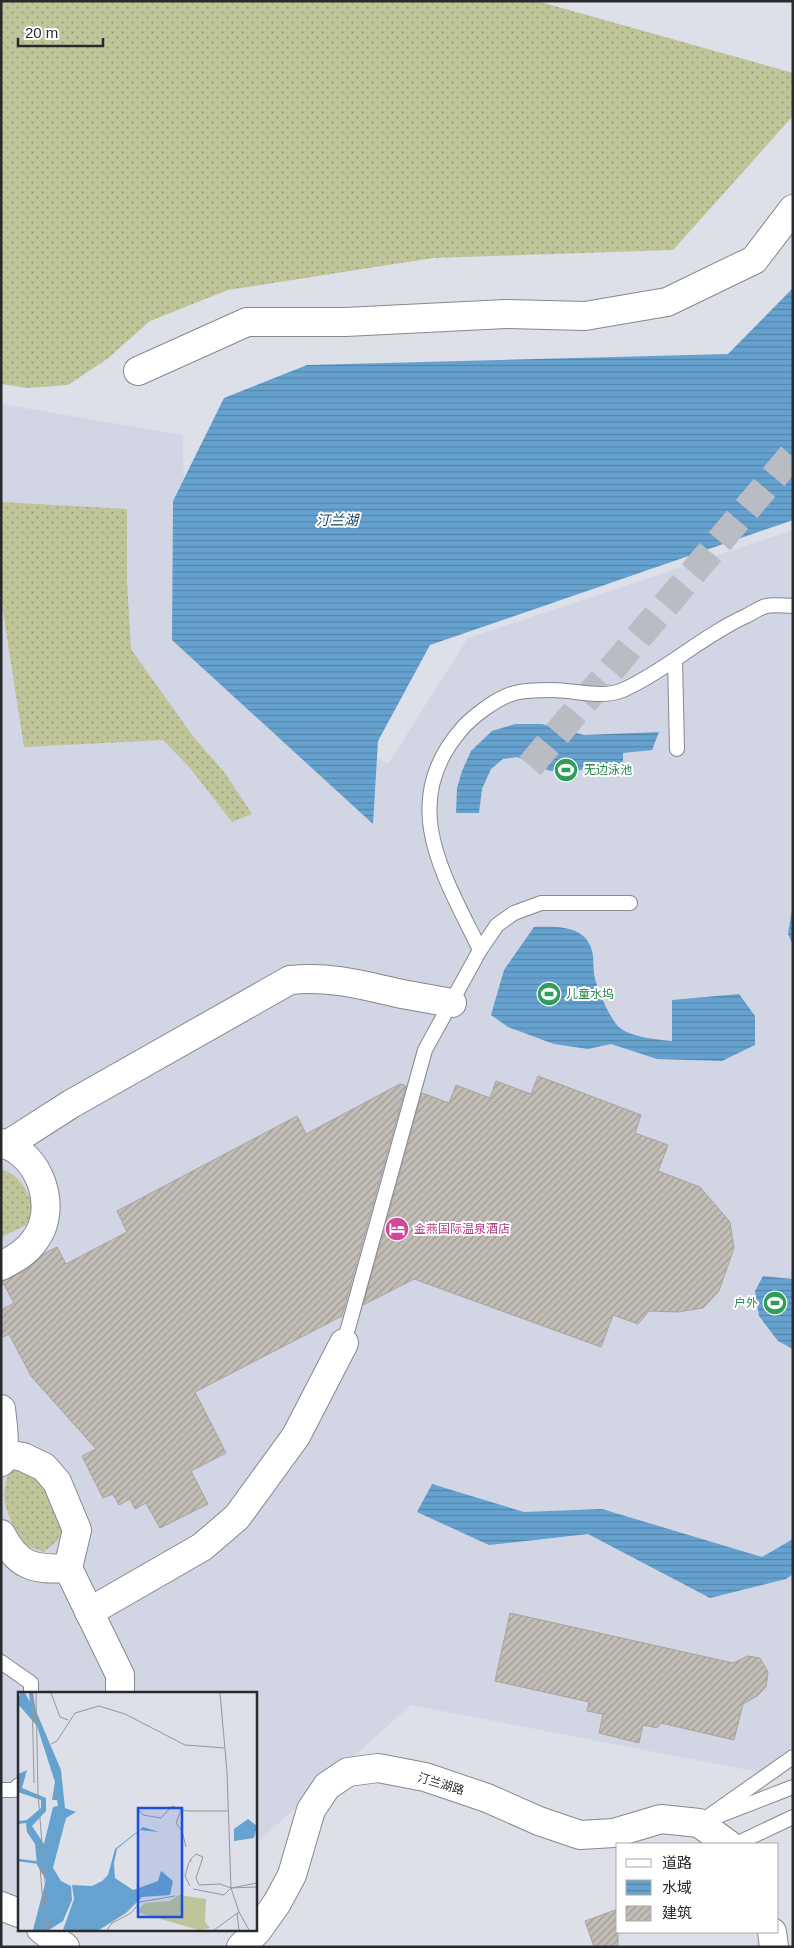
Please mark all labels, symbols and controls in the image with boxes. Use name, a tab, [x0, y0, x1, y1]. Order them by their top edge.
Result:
scale bar	[18, 15, 102, 47]
text: 20 m	[25, 24, 58, 41]
water label: 汀兰湖	[316, 512, 360, 528]
sports icon: 无边泳池	[553, 757, 579, 783]
place label: 无边泳池	[584, 763, 632, 777]
sports icon: 儿童水坞	[536, 981, 562, 1007]
place label: 儿童水坞	[566, 987, 614, 1001]
hotel icon: 金燕国际温泉酒店	[384, 1216, 410, 1242]
place label: 金燕国际温泉酒店	[414, 1222, 510, 1236]
sports icon: 户外	[762, 1290, 788, 1316]
place label: 户外	[734, 1296, 758, 1310]
inset map	[18, 1692, 256, 1930]
street label: 汀兰湖路	[416, 1770, 466, 1798]
legend	[616, 1843, 779, 1933]
text: 道路	[662, 1854, 692, 1871]
text: 水域	[662, 1879, 692, 1896]
text: 建筑	[662, 1904, 692, 1921]

